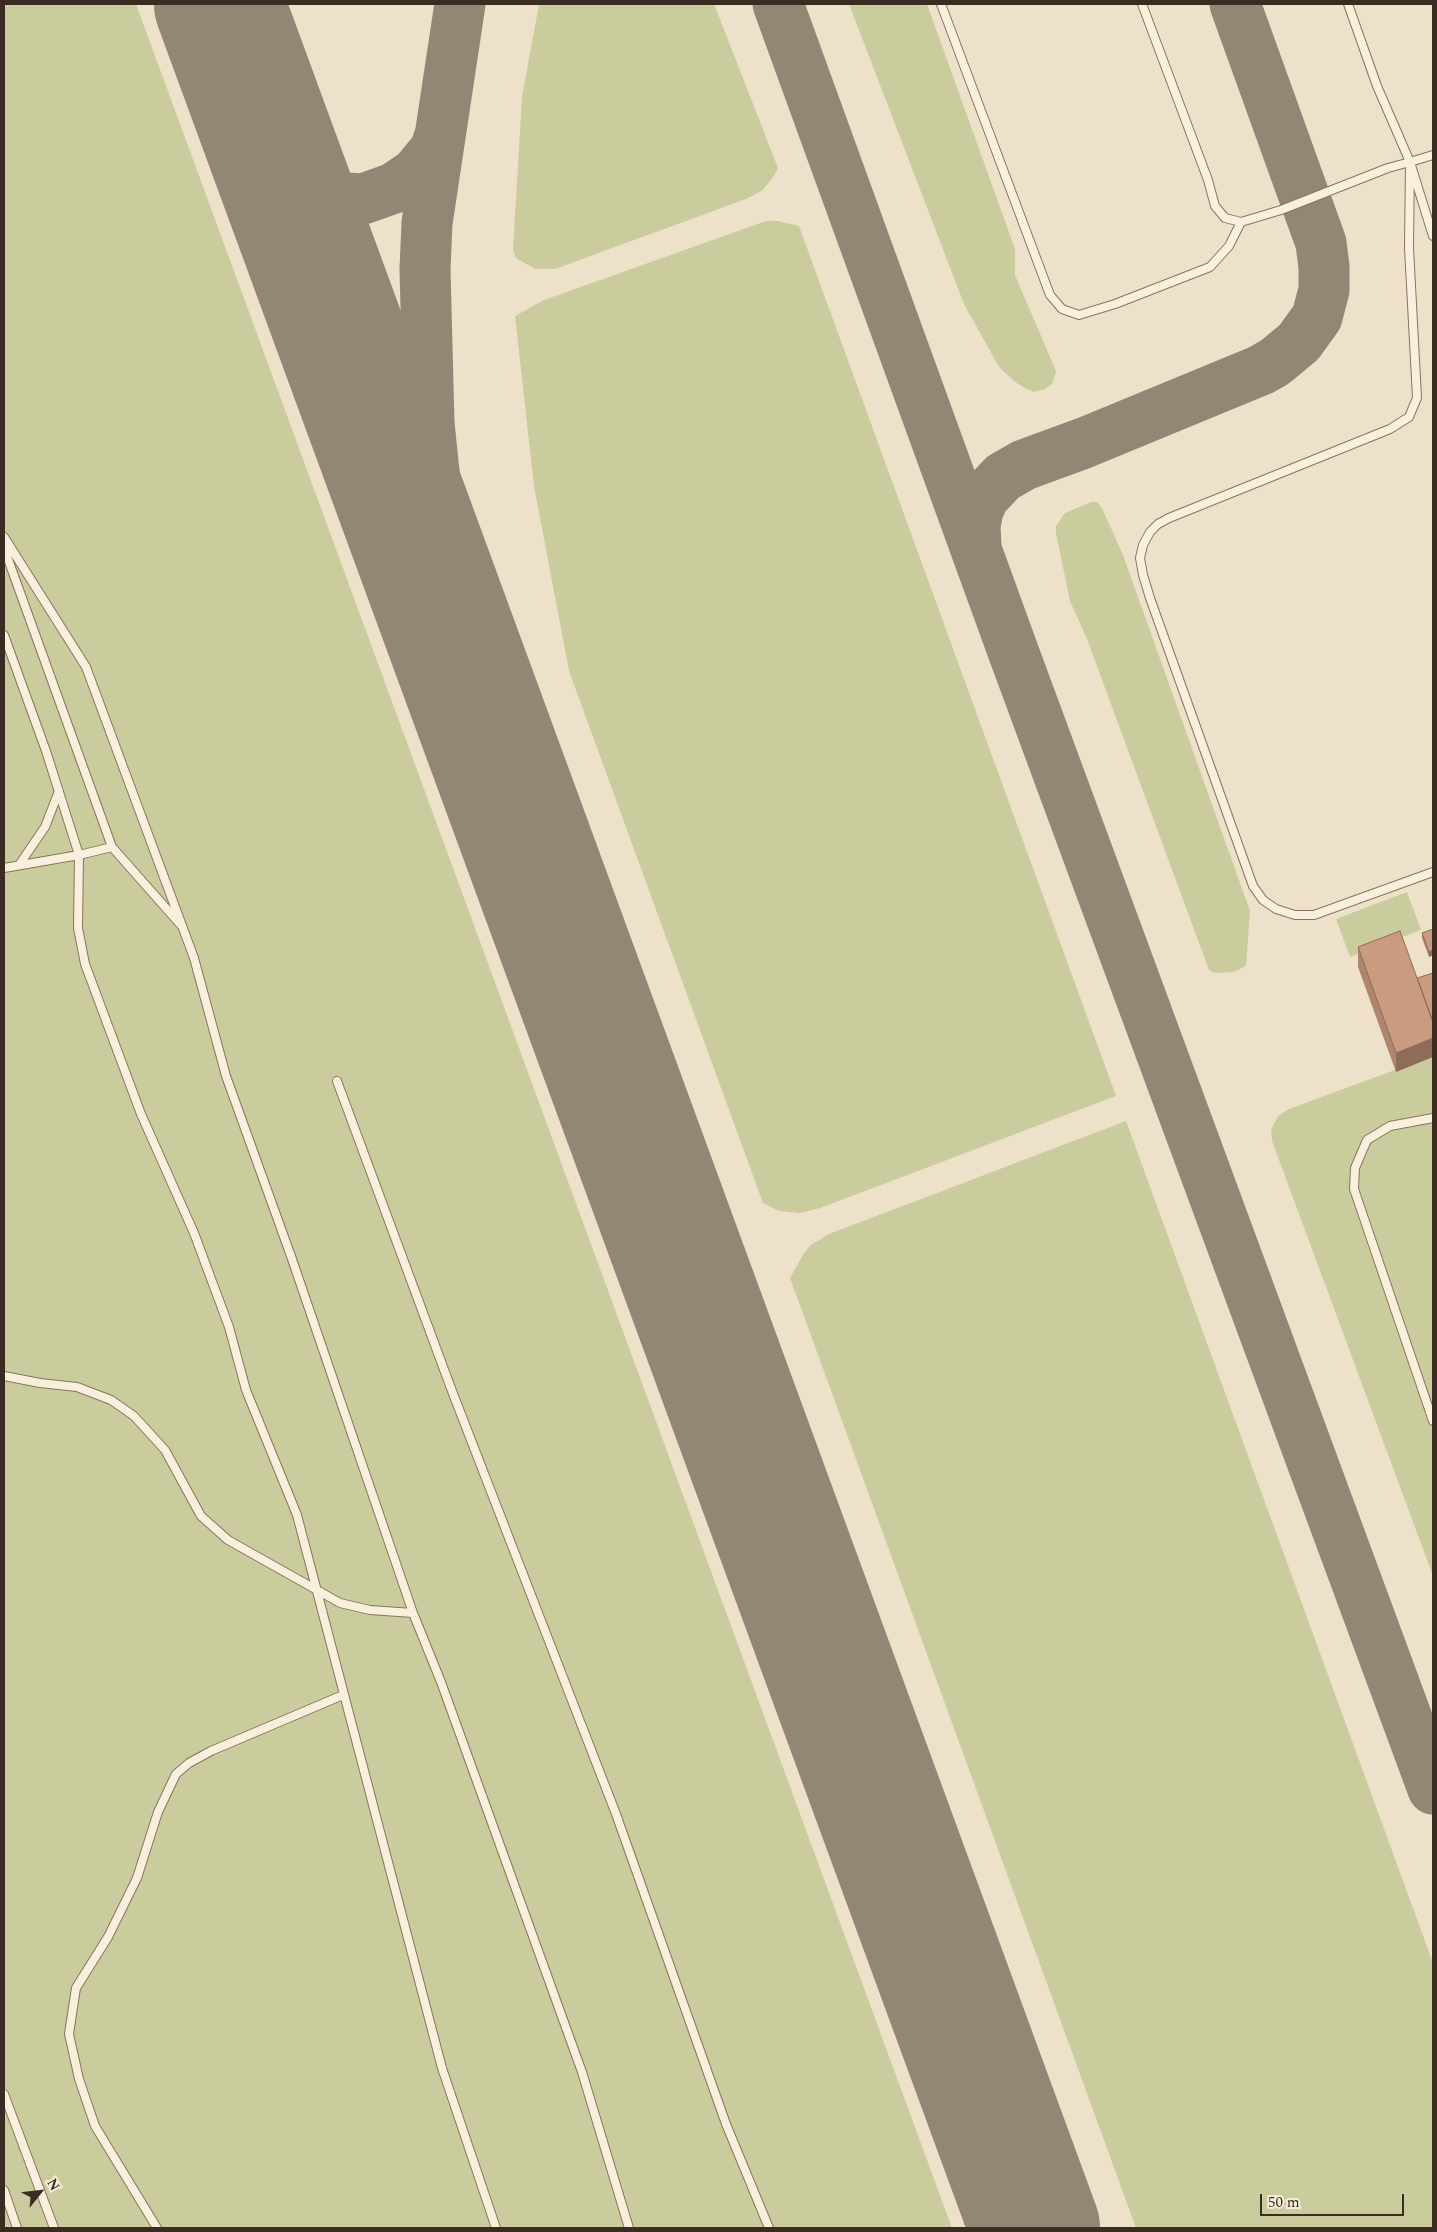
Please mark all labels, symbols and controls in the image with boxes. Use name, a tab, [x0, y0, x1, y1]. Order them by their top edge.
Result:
north arrow	[15, 2167, 65, 2217]
text: N	[42, 2174, 66, 2195]
scale bar	[1262, 2184, 1406, 2216]
text: 50 m	[1268, 2191, 1300, 2214]

